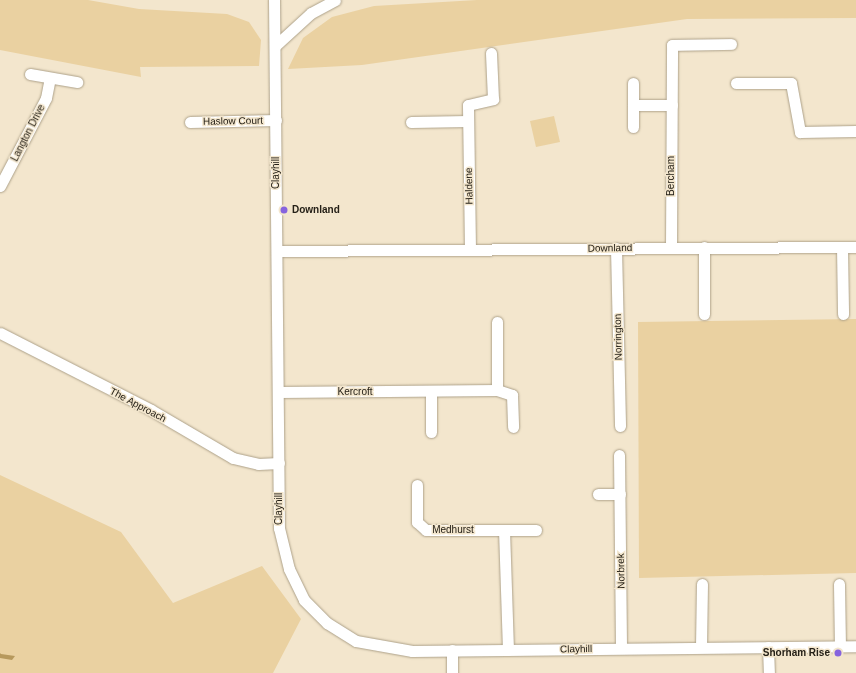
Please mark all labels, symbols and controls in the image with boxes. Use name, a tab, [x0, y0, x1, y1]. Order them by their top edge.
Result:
street label: Langton Drive	[9, 103, 47, 163]
street label: Haslow Court	[203, 114, 263, 128]
street label: Bercham	[665, 156, 677, 196]
street label: Clayhill	[270, 157, 282, 189]
street label: Haldene	[463, 167, 475, 205]
place label: Downland	[292, 204, 340, 216]
marker: Downland	[279, 205, 289, 215]
street label: Downland	[588, 242, 632, 254]
street label: Norrington	[612, 314, 624, 360]
street label: The Approach	[107, 385, 169, 425]
street label: Kercroft	[337, 386, 373, 398]
street label: Clayhill	[273, 493, 285, 525]
street label: Medhurst	[432, 524, 474, 536]
street label: Norbrek	[615, 553, 627, 589]
street label: Clayhill	[560, 643, 592, 655]
place label: Shorham Rise	[763, 647, 830, 659]
marker: Shorham Rise	[833, 648, 843, 658]

